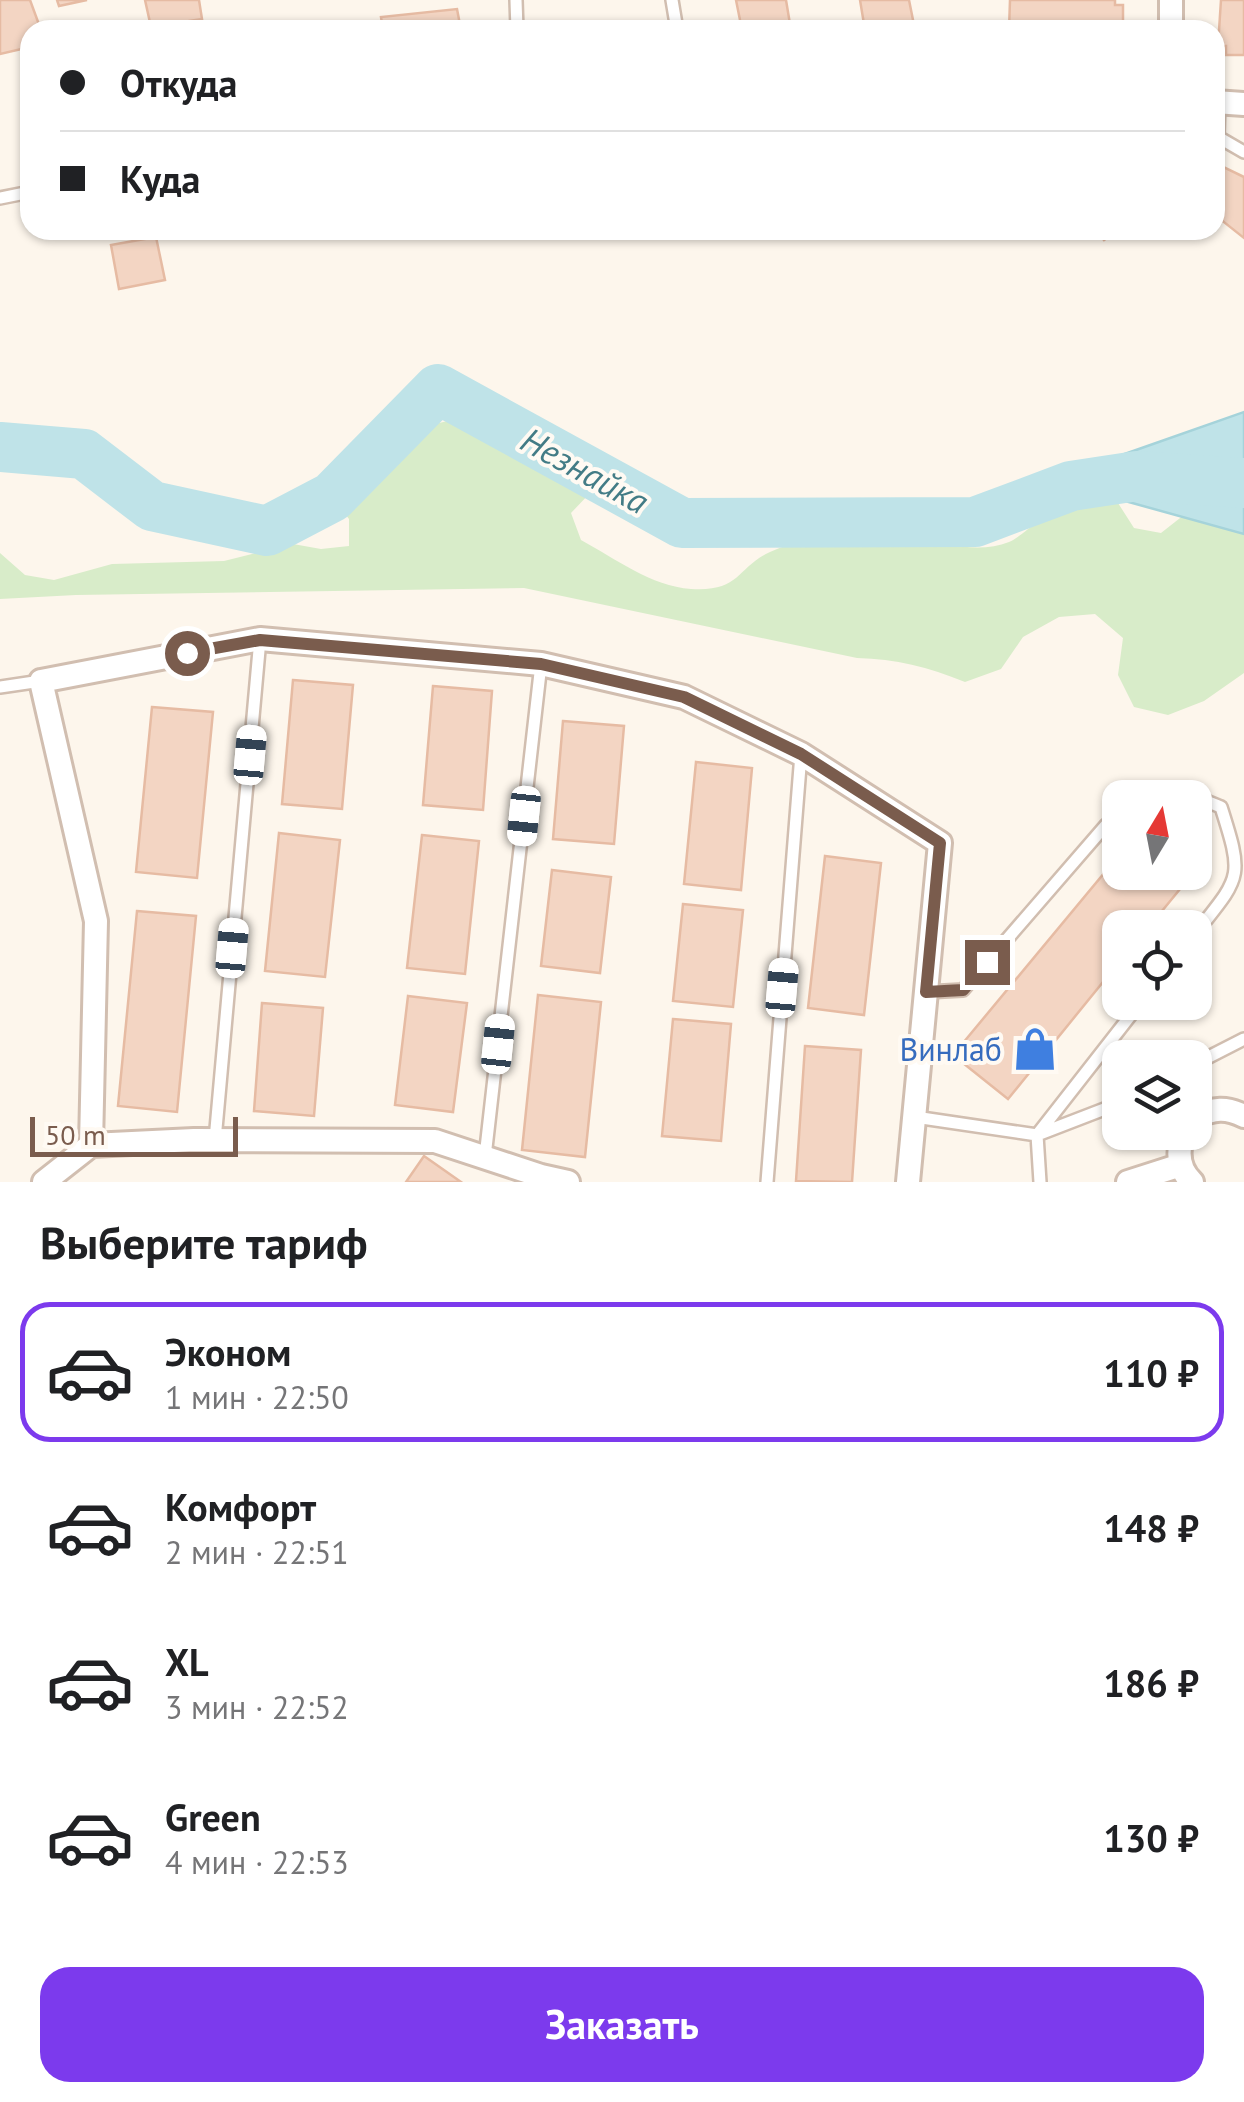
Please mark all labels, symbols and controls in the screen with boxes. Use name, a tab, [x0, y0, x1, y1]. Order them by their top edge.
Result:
text: Откуда	[120, 58, 237, 107]
text: Куда	[120, 154, 200, 203]
water label: Незнайка	[513, 416, 657, 524]
route start	[165, 631, 210, 676]
car	[232, 724, 268, 786]
north arrow	[1102, 780, 1212, 890]
map controls	[1102, 780, 1212, 1150]
car	[506, 785, 542, 847]
button: locate	[1102, 910, 1212, 1020]
car	[214, 917, 250, 979]
route end	[965, 940, 1010, 985]
car	[764, 957, 800, 1019]
car	[480, 1013, 516, 1075]
shop icon: Винлаб	[1011, 1025, 1059, 1073]
place label: Винлаб	[899, 1028, 1002, 1070]
button: layers	[1102, 1040, 1212, 1150]
scale bar	[30, 1112, 238, 1156]
text: 50 m	[45, 1116, 106, 1153]
text: Выберите тариф	[40, 1213, 367, 1271]
icon: car	[45, 1327, 135, 1417]
text: Эконом	[165, 1327, 291, 1376]
text: 110 ₽	[1103, 1348, 1199, 1397]
text: 1 мин · 22:50	[165, 1376, 349, 1418]
icon: car	[45, 1482, 135, 1572]
text: Комфорт	[165, 1482, 316, 1531]
text: 148 ₽	[1103, 1503, 1199, 1552]
text: 2 мин · 22:51	[165, 1531, 349, 1573]
icon: car	[45, 1637, 135, 1727]
text: XL	[165, 1637, 209, 1686]
text: 186 ₽	[1103, 1658, 1199, 1707]
text: 3 мин · 22:52	[165, 1686, 349, 1728]
icon: car	[45, 1792, 135, 1882]
text: Green	[165, 1792, 261, 1841]
text: 130 ₽	[1103, 1813, 1199, 1862]
text: 4 мин · 22:53	[165, 1841, 349, 1883]
button: Заказать	[40, 1967, 1204, 2082]

